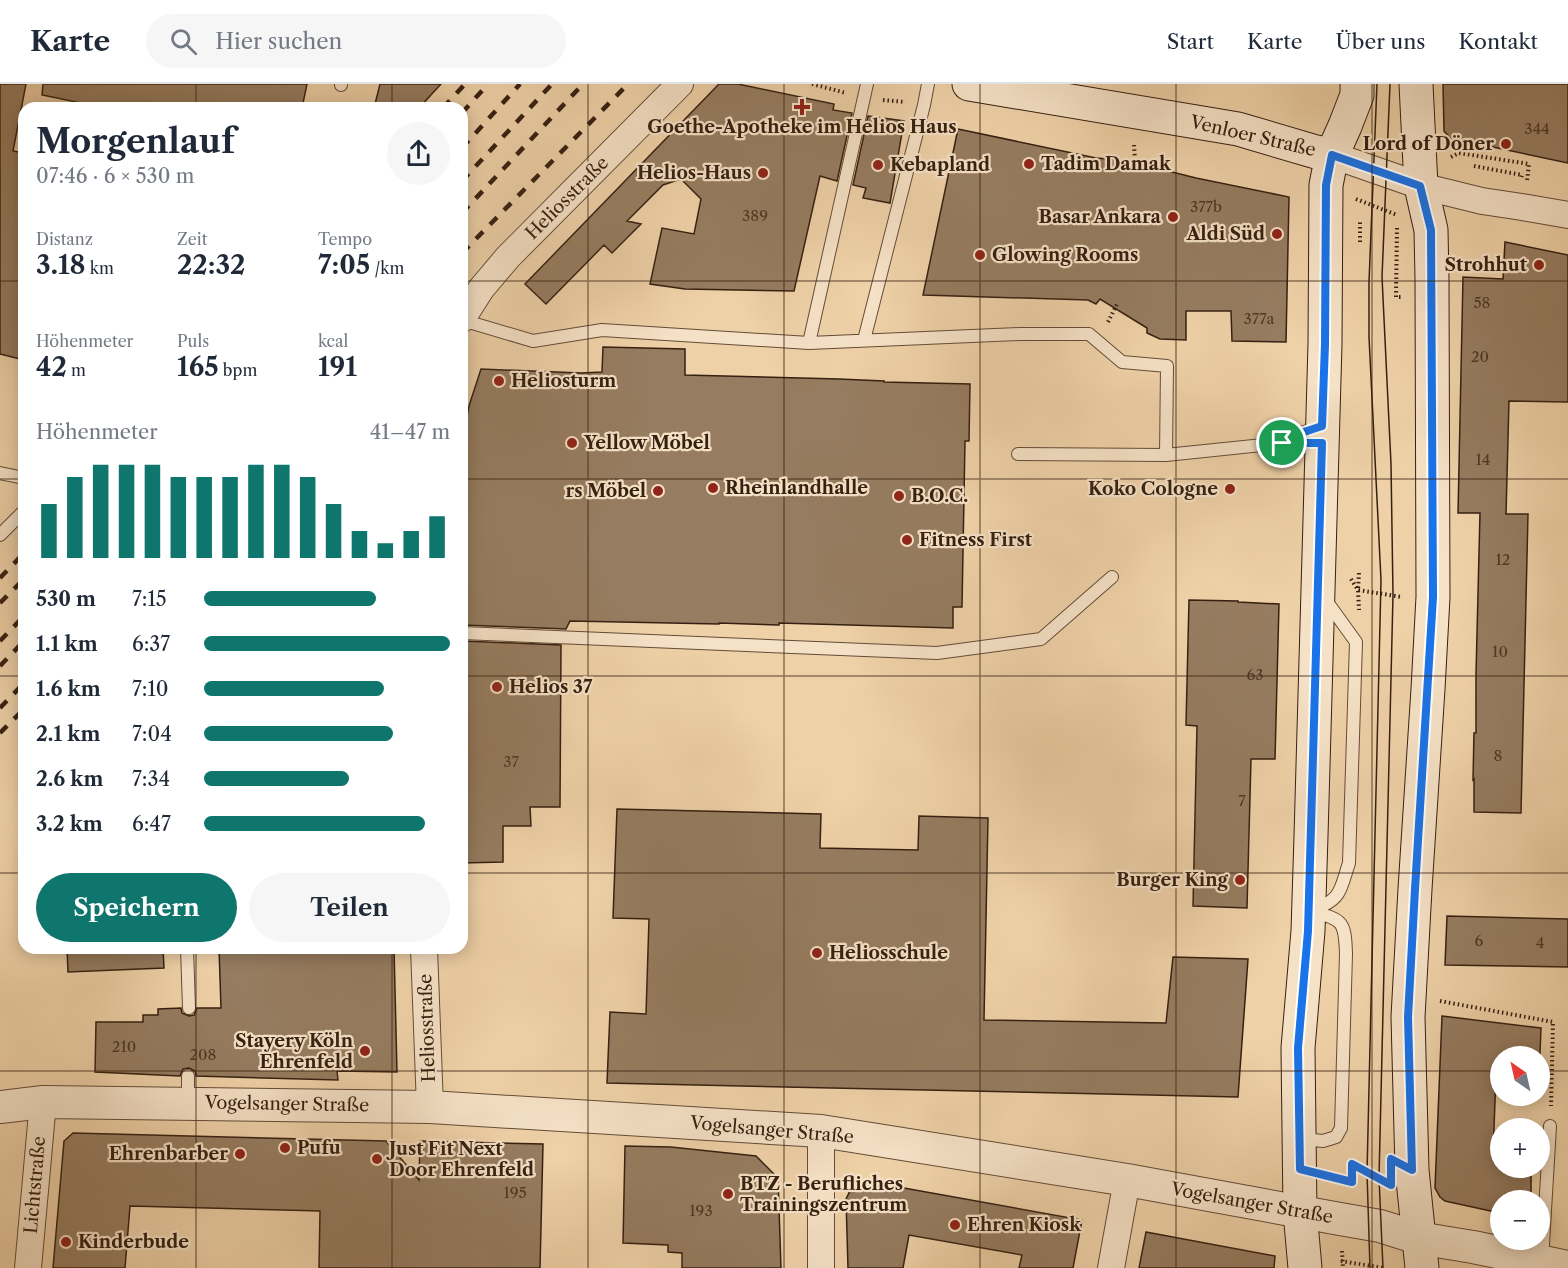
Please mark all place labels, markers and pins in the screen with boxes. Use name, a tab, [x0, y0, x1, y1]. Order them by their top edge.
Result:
marker: Goethe-Apotheke im Helios Haus	[795, 100, 809, 114]
place label: Goethe-Apotheke im Helios Haus	[647, 116, 957, 138]
place label: Lord of Döner	[1363, 133, 1494, 155]
marker: Lord of Döner	[1499, 137, 1513, 151]
place label: Tadim Damak	[1041, 153, 1172, 175]
place label: Kebapland	[890, 154, 990, 176]
marker: Tadim Damak	[1022, 157, 1036, 171]
marker: Kebapland	[871, 158, 885, 172]
place label: Helios-Haus	[637, 162, 751, 184]
marker: Helios-Haus	[756, 166, 770, 180]
place label: Basar Ankara	[1039, 206, 1162, 228]
marker: Basar Ankara	[1166, 210, 1180, 224]
place label: Aldi Süd	[1185, 223, 1265, 245]
marker: Aldi Süd	[1270, 227, 1284, 241]
place label: Glowing Rooms	[992, 244, 1138, 266]
marker: Glowing Rooms	[973, 248, 987, 262]
place label: Strohhut	[1444, 254, 1528, 276]
marker: Strohhut	[1532, 258, 1546, 272]
place label: Heliosturm	[511, 370, 616, 392]
marker: Heliosturm	[492, 374, 506, 388]
pin	[1256, 417, 1307, 468]
place label: Yellow Möbel	[583, 432, 710, 454]
marker: Yellow Möbel	[565, 436, 579, 450]
place label: Rheinlandhalle	[725, 477, 868, 499]
place label: Koko Cologne	[1088, 478, 1218, 500]
place label: rs Möbel	[565, 480, 646, 502]
marker: Rheinlandhalle	[706, 481, 720, 495]
marker: Koko Cologne	[1223, 482, 1237, 496]
marker: rs Möbel	[651, 484, 665, 498]
place label: B.O.C.	[911, 485, 968, 507]
marker: B.O.C.	[892, 489, 906, 503]
place label: Fitness First	[919, 529, 1033, 551]
marker: Fitness First	[900, 533, 914, 547]
place label: Helios 37	[509, 676, 593, 698]
marker: Helios 37	[490, 680, 504, 694]
place label: Burger King	[1116, 869, 1229, 891]
marker: Burger King	[1233, 873, 1247, 887]
place label: Heliosschule	[829, 942, 948, 964]
marker: Heliosschule	[810, 946, 824, 960]
place label: Stayery Köln Ehrenfeld	[235, 1030, 354, 1073]
marker: Stayery Köln Ehrenfeld	[358, 1044, 372, 1058]
place label: Pufu	[297, 1137, 341, 1159]
place label: Just Fit Next Door Ehrenfeld	[386, 1138, 534, 1181]
marker: Pufu	[278, 1141, 292, 1155]
place label: Ehrenbarber	[109, 1143, 228, 1165]
marker: Ehrenbarber	[233, 1147, 247, 1161]
marker: Just Fit Next Door Ehrenfeld	[370, 1152, 384, 1166]
place label: BTZ - Berufliches Trainingszentrum	[740, 1173, 907, 1216]
marker: BTZ - Berufliches Trainingszentrum	[721, 1187, 735, 1201]
place label: Ehren Kiosk	[967, 1214, 1082, 1236]
marker: Ehren Kiosk	[948, 1218, 962, 1232]
place label: Kinderbude	[78, 1231, 189, 1253]
marker: Kinderbude	[59, 1235, 73, 1249]

